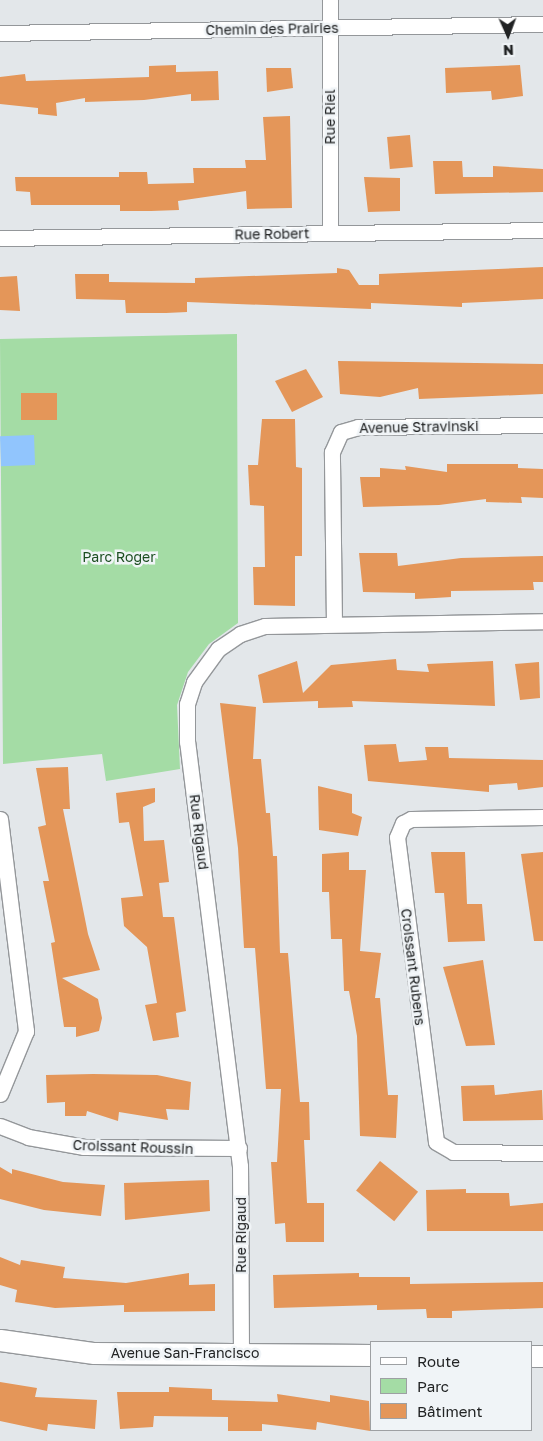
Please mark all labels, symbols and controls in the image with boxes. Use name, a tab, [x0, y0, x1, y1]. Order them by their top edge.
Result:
north arrow	[483, 10, 533, 60]
street label: Chemin des Prairies	[205, 19, 339, 39]
text: N	[503, 42, 514, 59]
street label: Rue Riel	[322, 89, 338, 145]
street label: Rue Robert	[234, 225, 310, 243]
street label: Avenue Stravinski	[359, 418, 479, 436]
park label: Parc Roger	[82, 549, 156, 565]
street label: Rue Rigaud	[186, 793, 212, 871]
street label: Croissant Rubens	[397, 908, 429, 1026]
street label: Croissant Roussin	[72, 1136, 194, 1158]
street label: Rue Rigaud	[233, 1197, 249, 1273]
legend	[370, 1341, 533, 1431]
street label: Avenue San-Francisco	[111, 1345, 259, 1361]
text: Route	[417, 1352, 460, 1370]
text: Parc	[417, 1377, 449, 1395]
text: Bâtiment	[417, 1402, 482, 1420]

